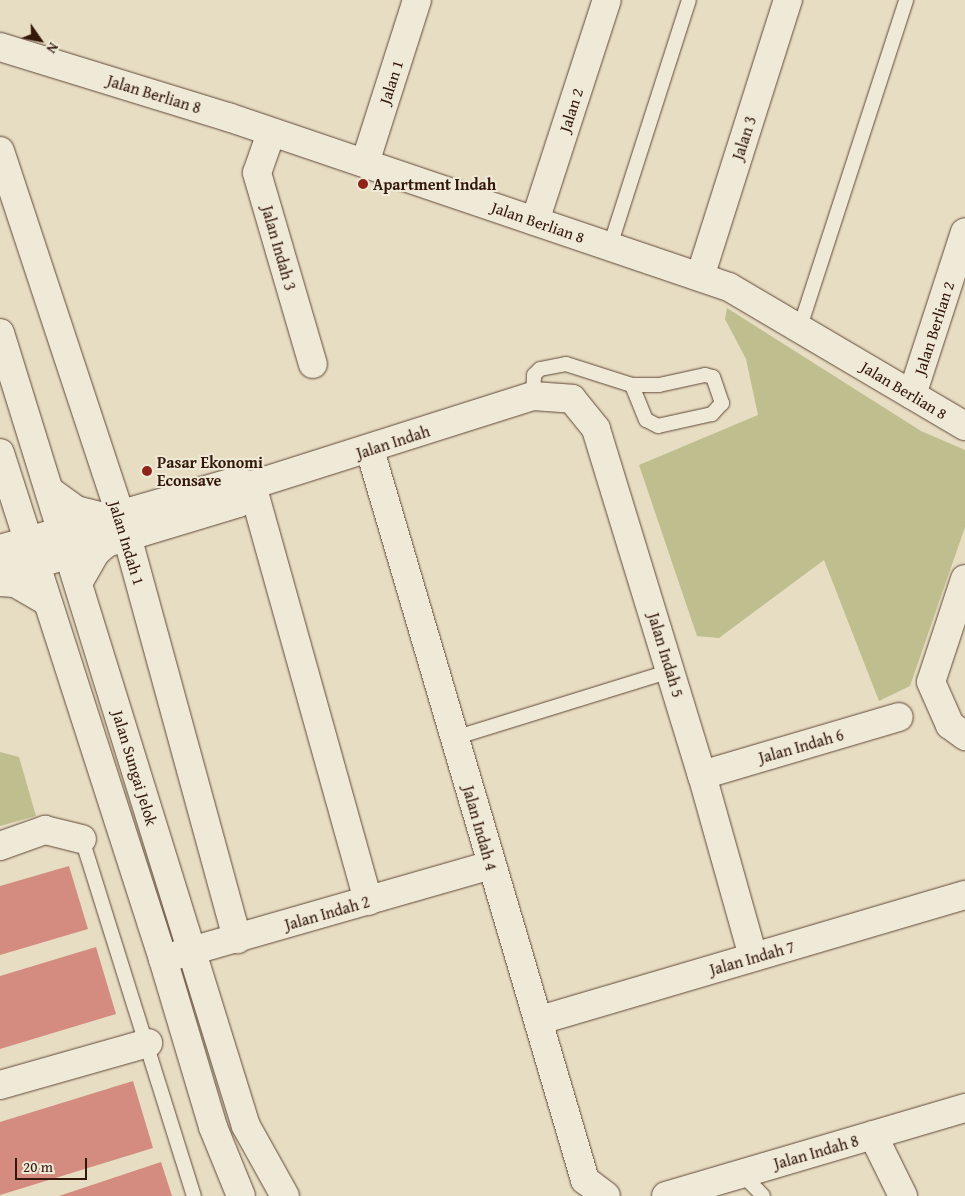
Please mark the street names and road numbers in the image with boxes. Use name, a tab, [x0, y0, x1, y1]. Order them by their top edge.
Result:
street label: Jalan 1	[375, 58, 407, 106]
street label: Jalan Berlian 8	[105, 71, 203, 117]
street label: Jalan 2	[555, 86, 587, 134]
street label: Jalan 3	[728, 114, 760, 162]
street label: Jalan Berlian 8	[489, 197, 587, 247]
street label: Jalan Indah 3	[258, 203, 300, 293]
street label: Jalan Berlian 2	[910, 279, 958, 377]
street label: Jalan Berlian 8	[857, 357, 951, 423]
street label: Jalan Indah	[354, 421, 432, 463]
street label: Jalan Indah 1	[105, 498, 149, 588]
street label: Jalan Indah 5	[644, 610, 688, 700]
street label: Jalan Sungai Jelok	[108, 708, 162, 828]
street label: Jalan Indah 6	[756, 725, 846, 767]
street label: Jalan Indah 4	[459, 783, 501, 873]
street label: Jalan Indah 2	[282, 892, 372, 934]
street label: Jalan Indah 7	[707, 937, 797, 979]
street label: Jalan Indah 8	[771, 1131, 861, 1173]

